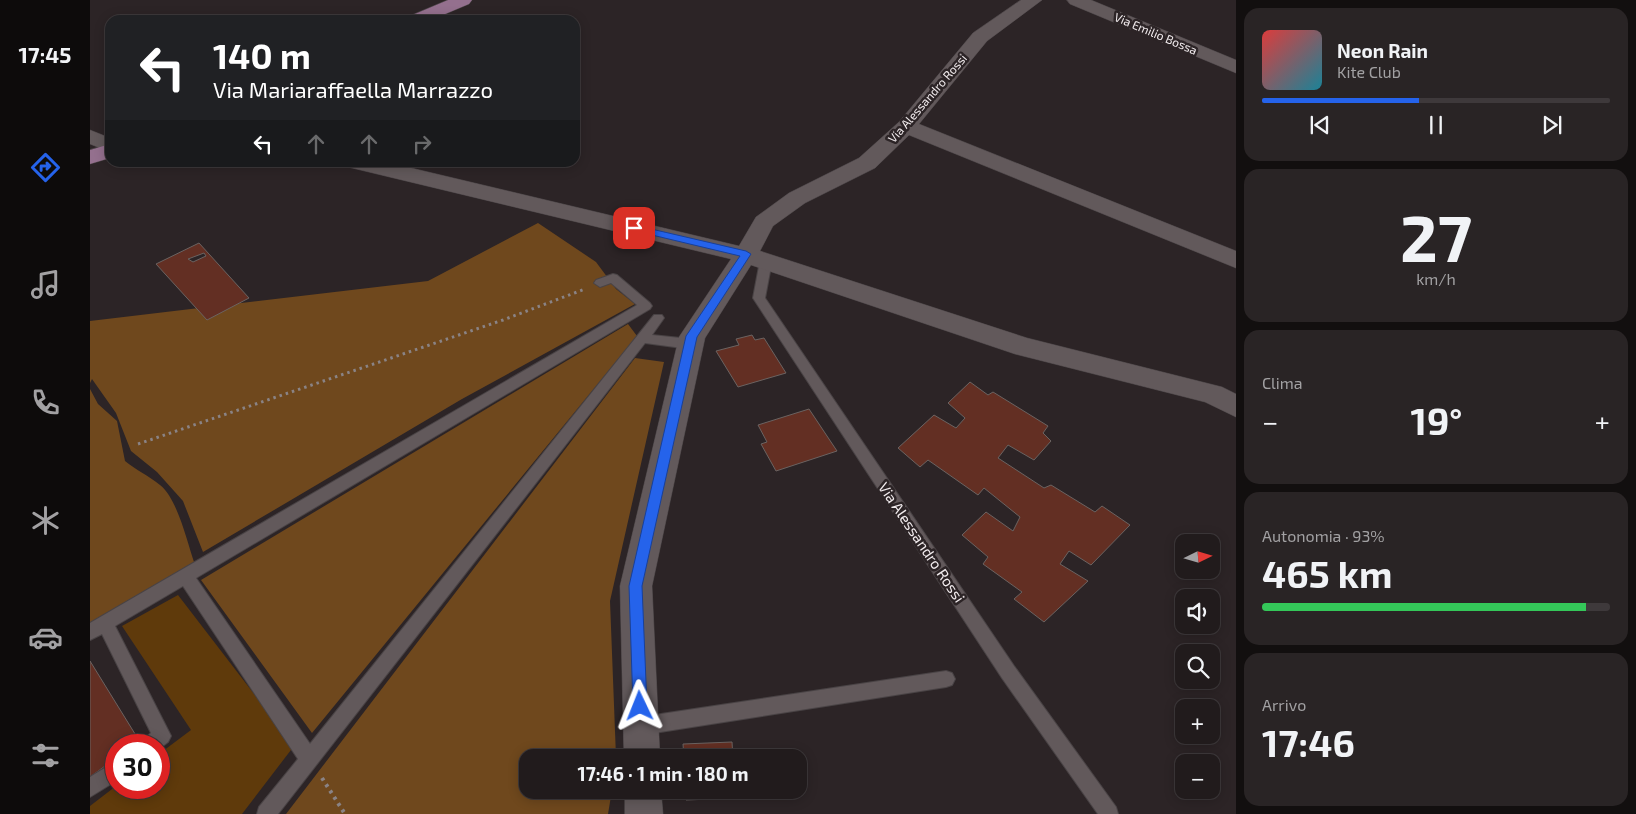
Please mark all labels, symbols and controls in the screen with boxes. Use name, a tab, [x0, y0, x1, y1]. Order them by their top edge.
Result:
street label: Via Emilio Bossa	[1112, 9, 1200, 57]
text: 140 m	[213, 34, 311, 76]
icon: left	[130, 35, 195, 100]
text: Neon Rain	[1337, 39, 1428, 62]
text: 17:45	[19, 41, 71, 67]
street label: Via Alessandro Rossi	[885, 51, 969, 145]
text: Kite Club	[1337, 62, 1401, 81]
text: Via Mariaraffaella Marrazzo	[213, 76, 493, 102]
icon: previous	[1306, 111, 1334, 139]
icon: pause	[1422, 111, 1450, 139]
icon: next	[1538, 111, 1566, 139]
icon: left	[249, 130, 277, 158]
icon: ahead	[302, 130, 330, 158]
icon: ahead	[355, 130, 383, 158]
icon: right	[408, 130, 436, 158]
icon: directions	[28, 150, 63, 185]
text: 27	[1400, 197, 1472, 275]
pin	[613, 207, 655, 249]
icon: arrive	[620, 214, 648, 242]
icon: music	[28, 267, 63, 302]
text: km/h	[1416, 269, 1456, 288]
text: Clima	[1262, 373, 1303, 392]
icon: phone	[28, 385, 63, 420]
text: 19°	[1411, 397, 1462, 443]
text: −	[1262, 404, 1278, 438]
text: +	[1595, 404, 1610, 438]
street label: Via Alessandro Rossi	[875, 478, 969, 606]
icon: climate	[28, 503, 63, 538]
text: Autonomia · 93%	[1262, 526, 1385, 545]
north arrow	[1175, 534, 1220, 579]
map controls	[1175, 534, 1220, 799]
text: 465 km	[1262, 550, 1393, 596]
button: sound	[1175, 589, 1220, 634]
icon: car	[28, 620, 63, 655]
button: search	[1175, 644, 1220, 689]
position arrow	[613, 679, 665, 731]
text: Arrivo	[1262, 695, 1306, 714]
button: +	[1175, 699, 1220, 744]
text: 17:46	[1262, 719, 1355, 765]
speed limit sign: 30	[105, 734, 170, 799]
icon: filters	[28, 738, 63, 773]
button: −	[1175, 754, 1220, 799]
text: 17:46 · 1 min · 180 m	[578, 762, 748, 785]

